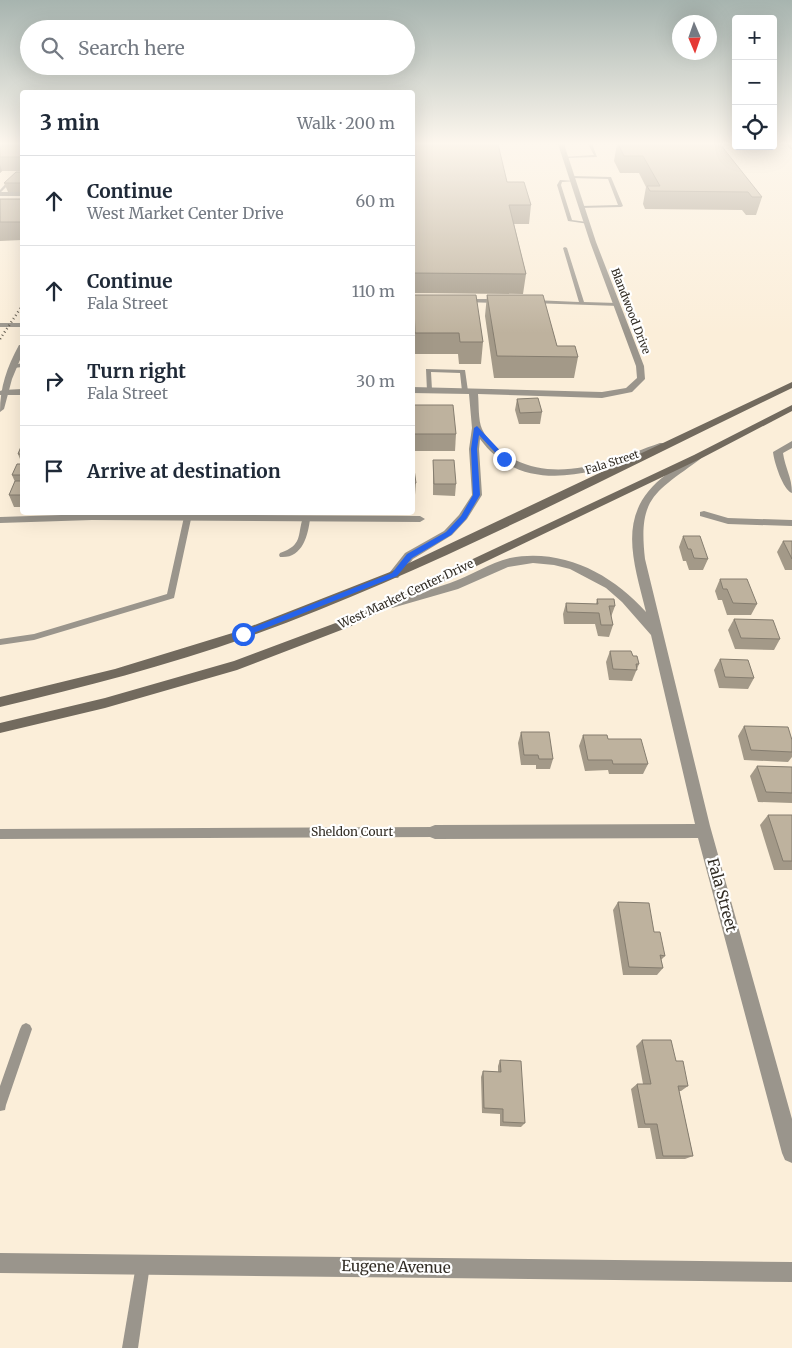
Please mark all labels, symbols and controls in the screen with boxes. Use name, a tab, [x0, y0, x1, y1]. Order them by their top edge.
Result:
north arrow	[672, 15, 717, 60]
map controls	[732, 15, 777, 150]
button: +	[732, 15, 777, 60]
search box	[20, 20, 415, 75]
icon: search	[38, 34, 66, 62]
text: Search here	[78, 36, 185, 60]
button: −	[732, 60, 777, 105]
button: locate	[732, 105, 777, 150]
text: 3 min	[40, 109, 99, 136]
text: Walk · 200 m	[297, 113, 395, 133]
text: Continue	[87, 179, 173, 203]
icon: ahead	[40, 187, 68, 215]
text: 60 m	[355, 191, 395, 211]
text: West Market Center Drive	[87, 203, 284, 223]
street label: Blandwood Drive	[608, 266, 654, 356]
text: Continue	[87, 269, 173, 293]
icon: ahead	[40, 277, 68, 305]
text: 110 m	[352, 281, 395, 301]
text: Fala Street	[87, 293, 168, 313]
text: Turn right	[87, 359, 186, 383]
icon: right	[40, 367, 68, 395]
text: 30 m	[356, 371, 395, 391]
text: Fala Street	[87, 383, 168, 403]
street label: Fala Street	[583, 447, 641, 477]
route end	[493, 448, 516, 471]
icon: arrive	[40, 457, 68, 485]
text: Arrive at destination	[87, 459, 281, 483]
street label: West Market Center Drive	[335, 556, 476, 632]
route start	[232, 623, 255, 646]
street label: Sheldon Court	[311, 824, 393, 839]
street label: Fala Street	[703, 856, 742, 934]
street label: Eugene Avenue	[341, 1256, 451, 1277]

